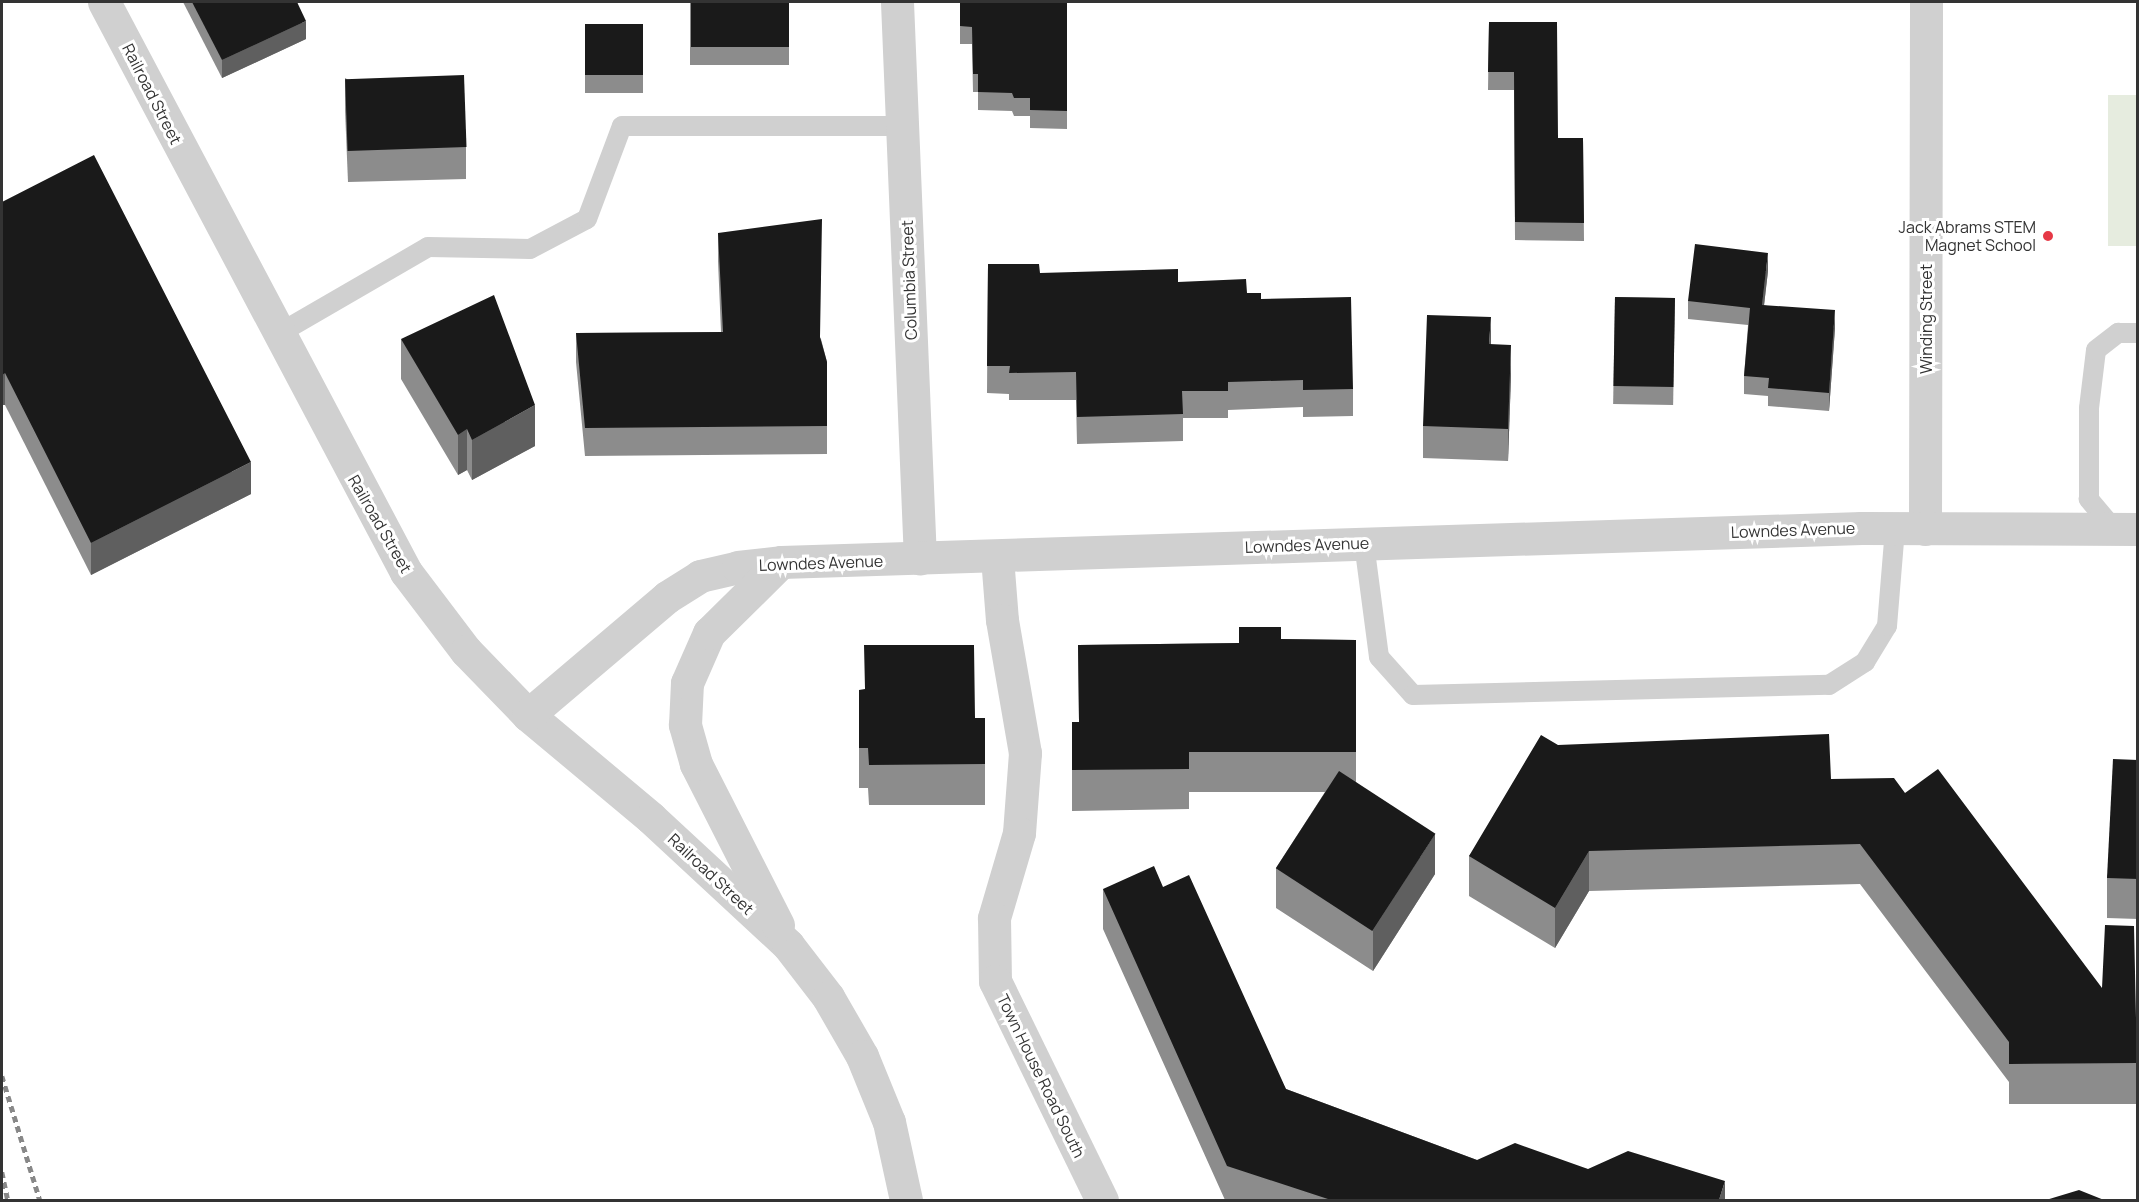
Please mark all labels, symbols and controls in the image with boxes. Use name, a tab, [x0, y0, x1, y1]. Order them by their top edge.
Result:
street label: Railroad Street	[118, 41, 186, 147]
place label: Jack Abrams STEM Magnet School	[1899, 217, 2036, 255]
street label: Columbia Street	[897, 220, 921, 340]
marker: Jack Abrams STEM Magnet School	[2041, 229, 2055, 243]
street label: Winding Street	[1916, 264, 1936, 374]
street label: Railroad Street	[344, 472, 416, 576]
street label: Lowndes Avenue	[1731, 518, 1855, 542]
street label: Lowndes Avenue	[1245, 533, 1369, 557]
street label: Lowndes Avenue	[759, 551, 883, 575]
street label: Railroad Street	[664, 829, 758, 919]
street label: Town House Road South	[993, 991, 1089, 1161]

